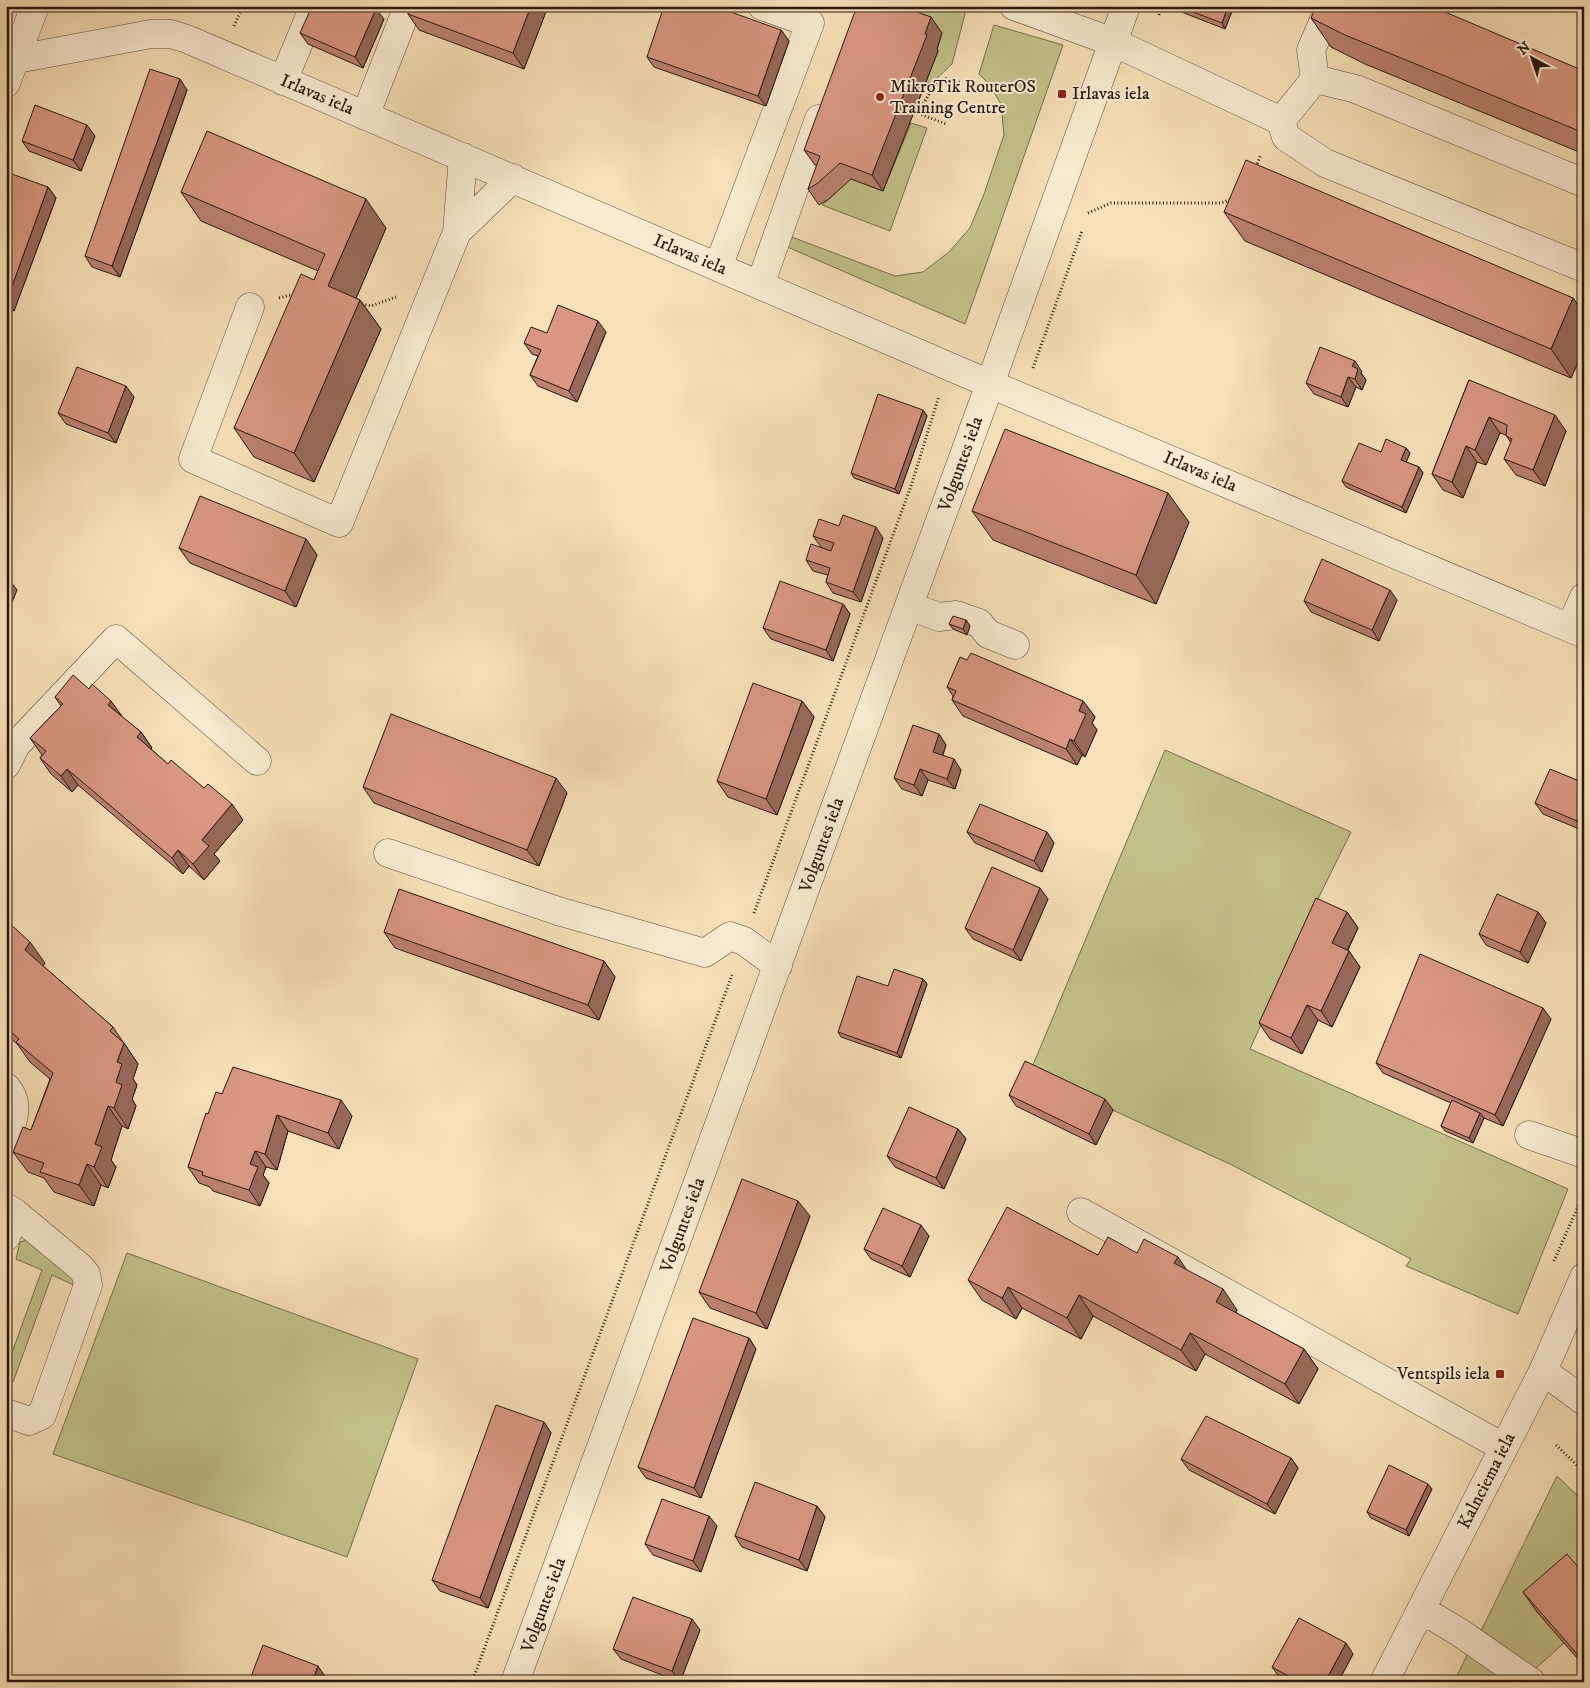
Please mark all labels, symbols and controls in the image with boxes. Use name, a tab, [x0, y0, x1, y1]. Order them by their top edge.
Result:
north arrow	[1508, 32, 1558, 82]
text: N	[1514, 38, 1535, 59]
street label: Irlavas iela	[277, 70, 357, 120]
place label: MikroTik RouterOS Training Centre	[890, 76, 1036, 119]
place label: Irlavas iela	[1072, 83, 1150, 105]
marker: Irlavas iela	[1056, 88, 1068, 100]
marker: MikroTik RouterOS Training Centre	[874, 91, 886, 103]
street label: Irlavas iela	[650, 230, 730, 280]
street label: Volguntes iela	[933, 413, 988, 515]
street label: Irlavas iela	[1160, 447, 1240, 497]
street label: Volguntes iela	[794, 794, 849, 896]
street label: Volguntes iela	[655, 1174, 710, 1276]
place label: Ventspils iela	[1396, 1363, 1490, 1385]
marker: Ventspils iela	[1494, 1368, 1506, 1380]
street label: Kalnciema iela	[1453, 1429, 1521, 1533]
street label: Volguntes iela	[516, 1554, 571, 1656]

